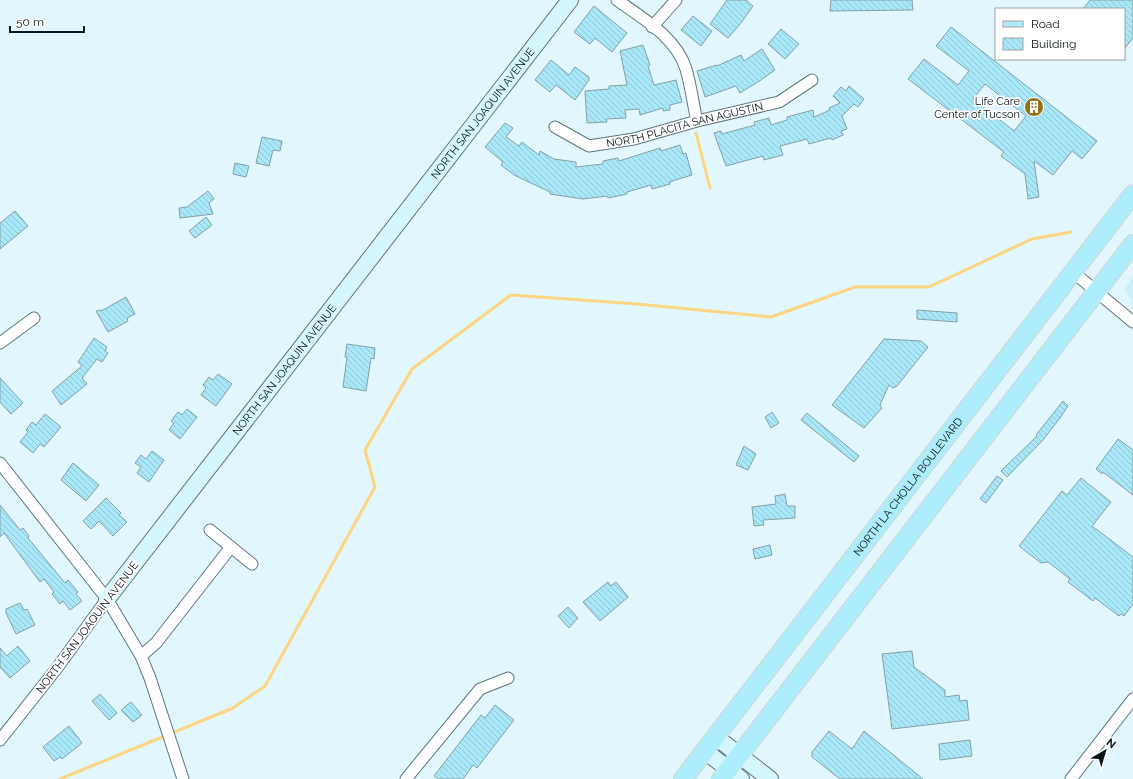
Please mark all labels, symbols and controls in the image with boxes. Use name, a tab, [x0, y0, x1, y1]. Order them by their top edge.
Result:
scale bar	[10, 8, 84, 34]
legend	[995, 8, 1125, 60]
text: 50 m	[16, 15, 44, 29]
text: Road	[1031, 17, 1060, 31]
text: Building	[1031, 37, 1077, 51]
street label: NORTH SAN JOAQUIN AVENUE	[428, 45, 538, 181]
place label: Life Care Center of Tucson	[934, 95, 1021, 121]
building icon: Life Care Center of Tucson	[1023, 96, 1045, 118]
street label: NORTH PLACITA SAN AGUSTIN	[605, 100, 764, 150]
street label: NORTH SAN JOAQUIN AVENUE	[230, 302, 340, 438]
street label: NORTH LA CHOLLA BOULEVARD	[851, 415, 966, 559]
street label: NORTH SAN JOAQUIN AVENUE	[34, 559, 141, 696]
north arrow	[1085, 731, 1125, 771]
text: N	[1104, 736, 1118, 751]

